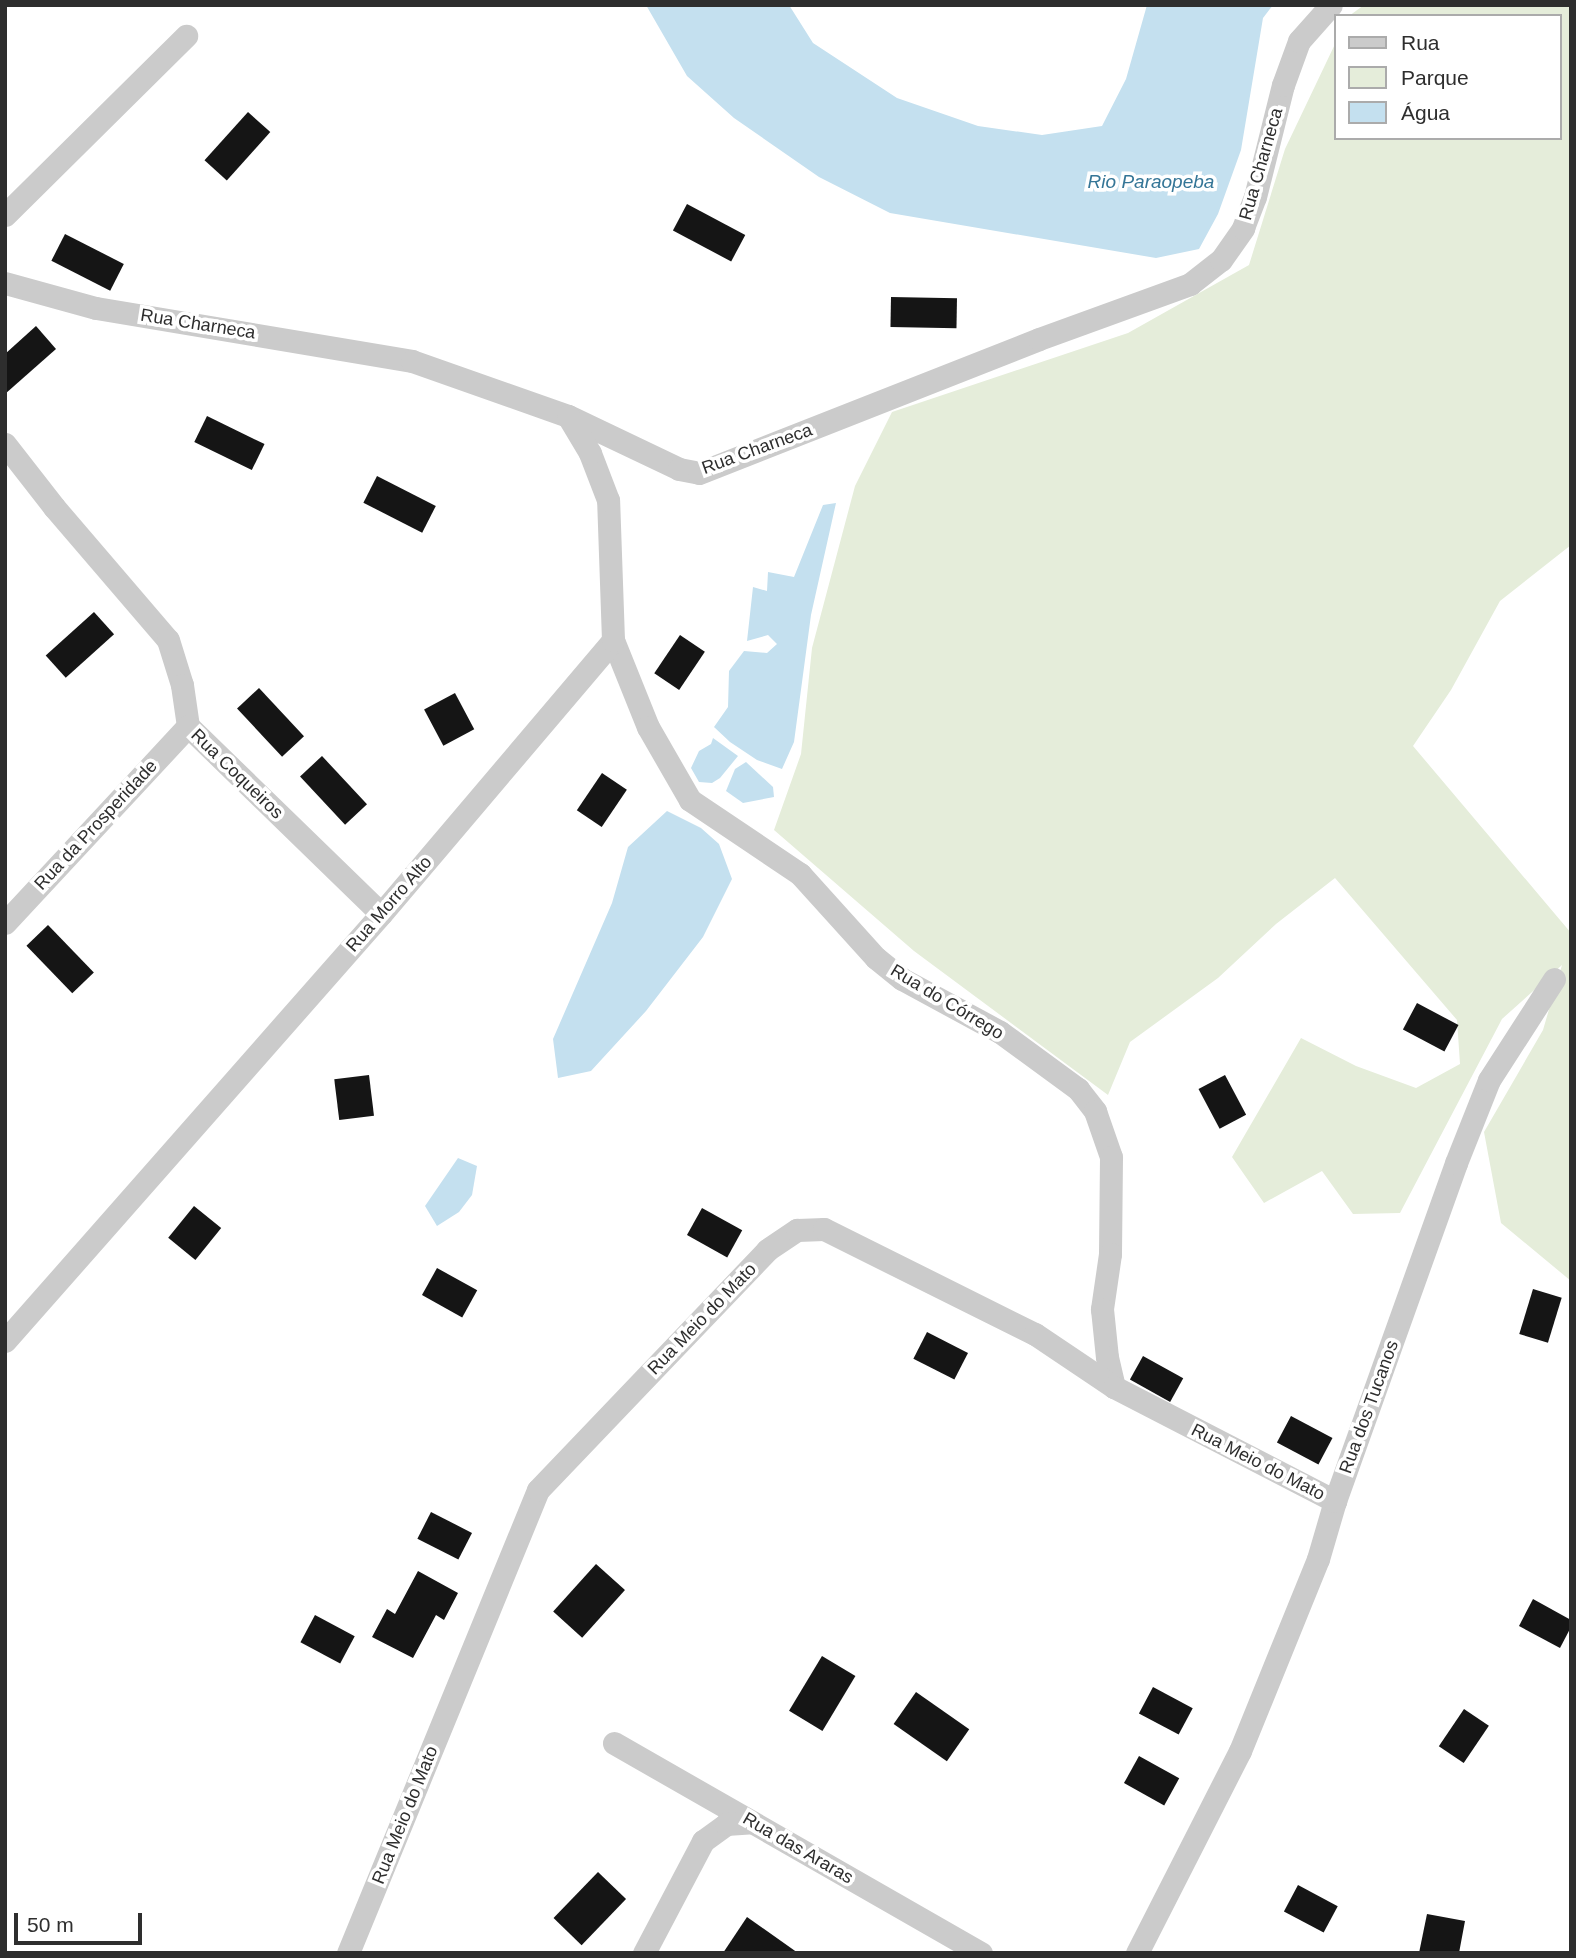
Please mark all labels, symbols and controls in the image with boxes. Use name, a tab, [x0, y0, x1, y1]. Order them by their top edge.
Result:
legend	[1334, 14, 1562, 140]
text: Rua	[1401, 31, 1440, 54]
text: Parque	[1401, 66, 1469, 89]
text: Água	[1401, 101, 1450, 124]
street label: Rua Charneca	[1235, 105, 1287, 223]
water label: Rio Paraopeba	[1088, 171, 1214, 193]
street label: Rua Charneca	[139, 304, 257, 344]
street label: Rua Charneca	[699, 419, 815, 479]
street label: Rua Coqueiros	[186, 725, 288, 823]
street label: Rua da Prosperidade	[30, 755, 162, 895]
street label: Rua Morro Alto	[341, 851, 437, 957]
street label: Rua do Córrego	[887, 960, 1007, 1044]
street label: Rua Meio do Mato	[643, 1259, 761, 1379]
street label: Rua dos Tucanos	[1335, 1337, 1403, 1477]
street label: Rua Meio do Mato	[1188, 1419, 1328, 1505]
street label: Rua Meio do Mato	[367, 1743, 443, 1887]
street label: Rua das Araras	[738, 1807, 858, 1889]
scale bar	[18, 1898, 145, 1942]
text: 50 m	[27, 1913, 74, 1936]

